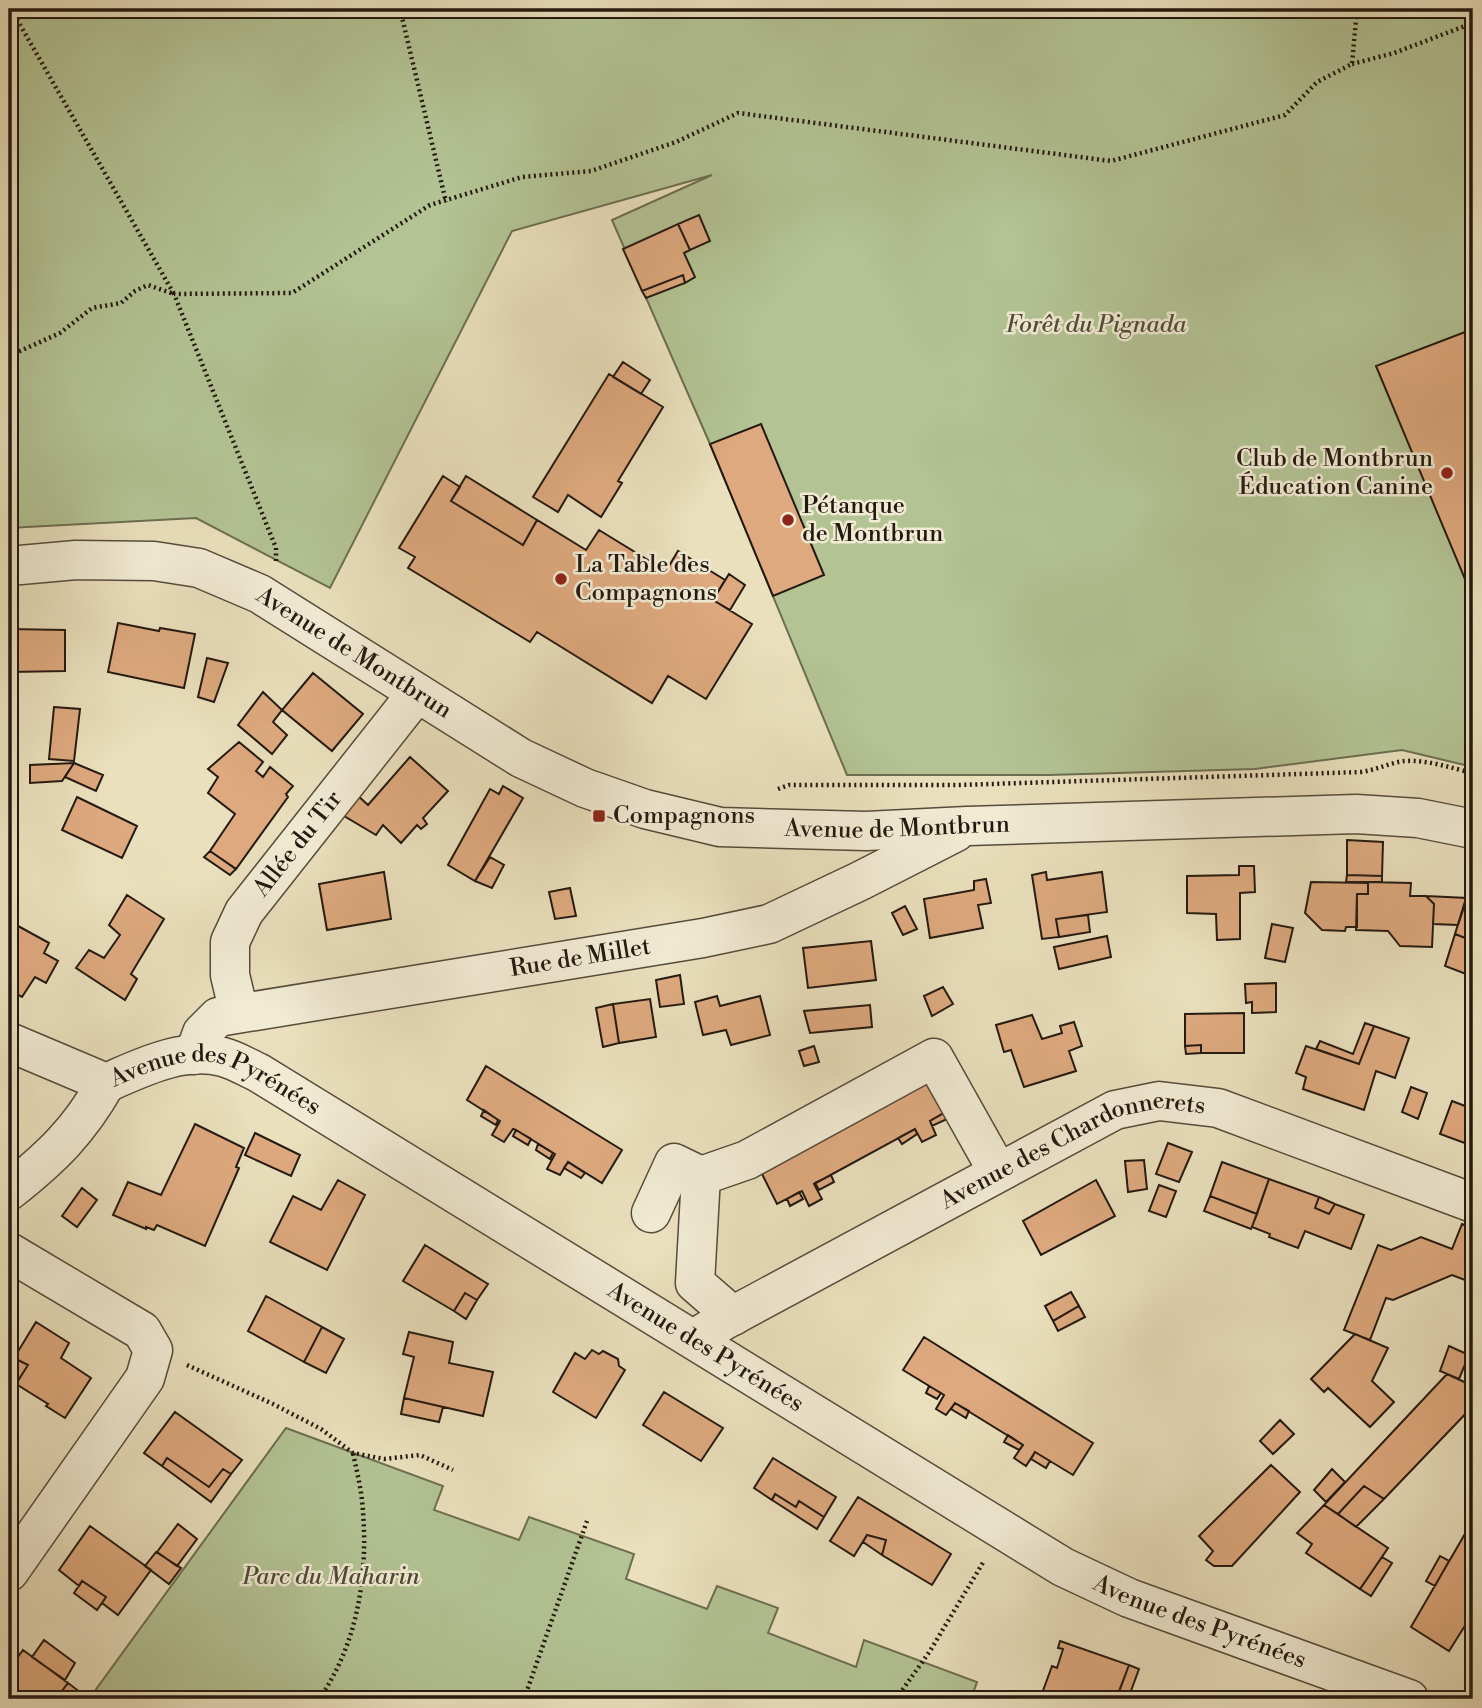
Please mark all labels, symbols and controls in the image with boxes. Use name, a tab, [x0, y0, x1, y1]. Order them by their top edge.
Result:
park label: Forêt du Pignada	[1006, 310, 1187, 340]
place label: Club de Montbrun Éducation Canine	[1236, 444, 1433, 502]
marker: Club de Montbrun Éducation Canine	[1439, 465, 1455, 481]
place label: Pétanque de Montbrun	[802, 491, 943, 549]
marker: Pétanque de Montbrun	[780, 512, 796, 528]
place label: La Table des Compagnons	[575, 550, 717, 608]
marker: La Table des Compagnons	[553, 571, 569, 587]
street label: Avenue de Montbrun	[250, 580, 457, 726]
street label: Allée du Tir	[246, 785, 349, 904]
place label: Compagnons	[613, 801, 755, 831]
marker: Compagnons	[591, 808, 607, 824]
street label: Avenue de Montbrun	[783, 810, 1010, 846]
street label: Rue de Millet	[508, 932, 653, 984]
street label: Avenue des Pyrénées	[105, 1039, 326, 1122]
street label: Avenue des Chardonnerets	[934, 1085, 1207, 1217]
street label: Avenue des Pyrénées	[601, 1275, 809, 1419]
park label: Parc du Maharin	[241, 1562, 420, 1592]
street label: Avenue des Pyrénées	[1087, 1568, 1310, 1676]

